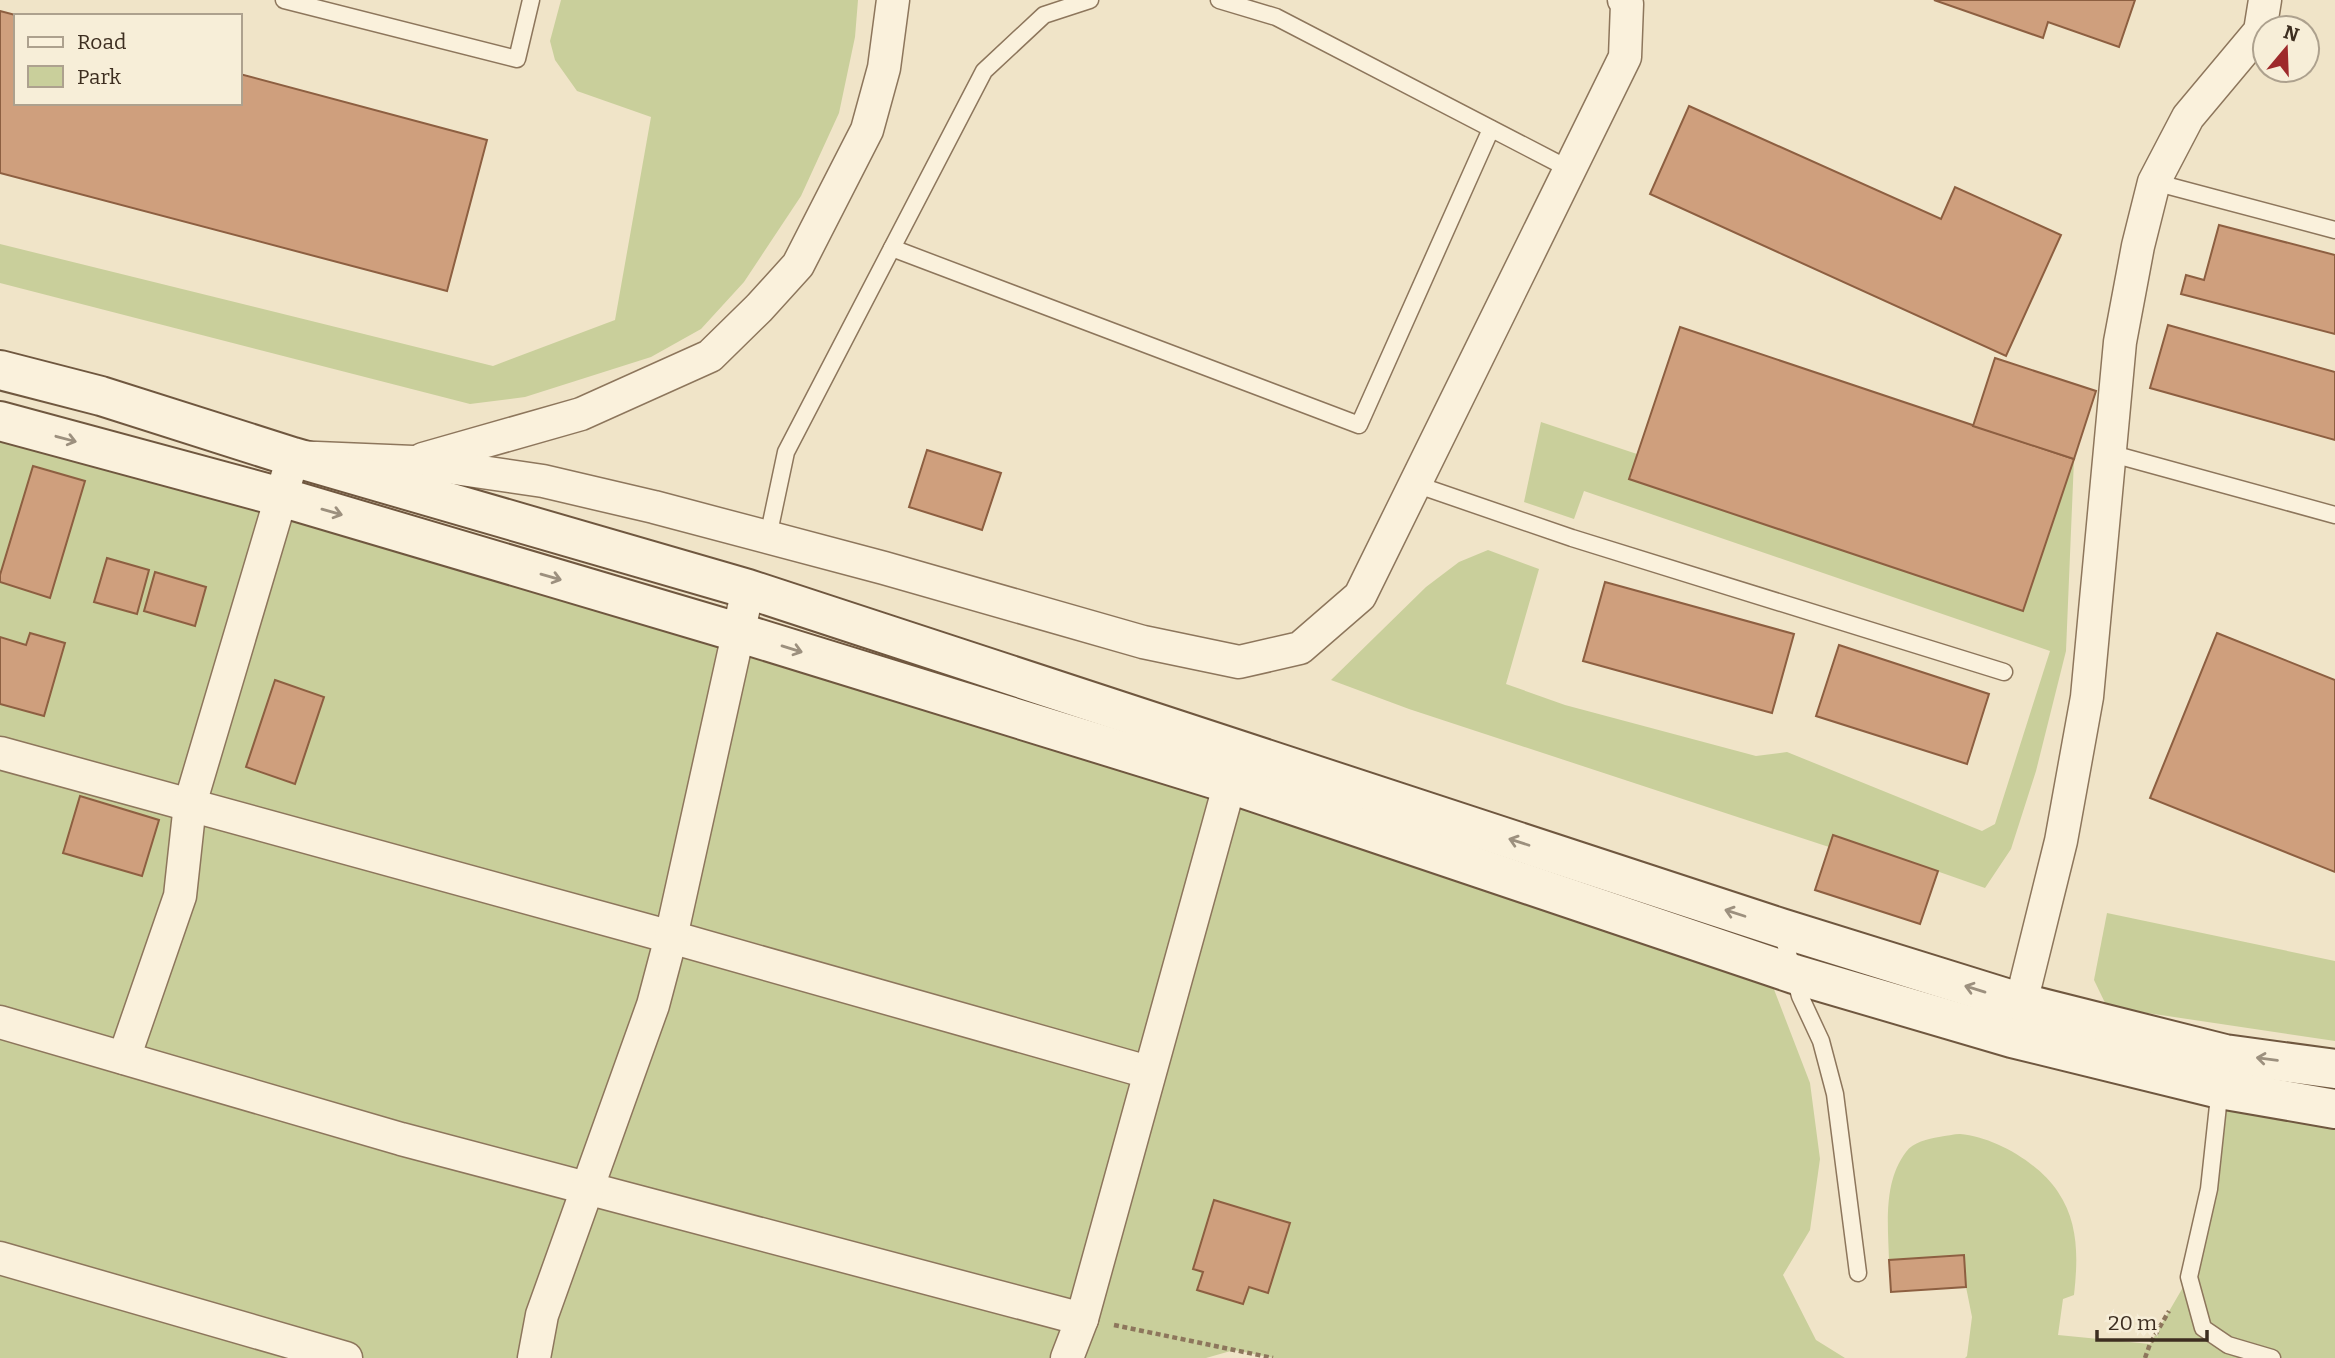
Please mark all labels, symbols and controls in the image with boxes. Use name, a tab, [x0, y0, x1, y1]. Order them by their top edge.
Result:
legend	[14, 14, 242, 105]
north arrow	[2251, 14, 2321, 84]
text: N	[2281, 20, 2302, 47]
text: Road	[77, 29, 126, 55]
text: Park	[77, 64, 121, 90]
one-way arrow	[54, 433, 77, 446]
one-way arrow	[321, 507, 343, 520]
one-way arrow	[539, 571, 561, 584]
one-way arrow	[781, 643, 803, 656]
one-way arrow	[1508, 835, 1530, 847]
one-way arrow	[1724, 906, 1746, 919]
one-way arrow	[1965, 981, 1987, 994]
one-way arrow	[2257, 1053, 2279, 1066]
scale bar	[2097, 1298, 2207, 1342]
text: 20 m	[2108, 1310, 2157, 1336]

